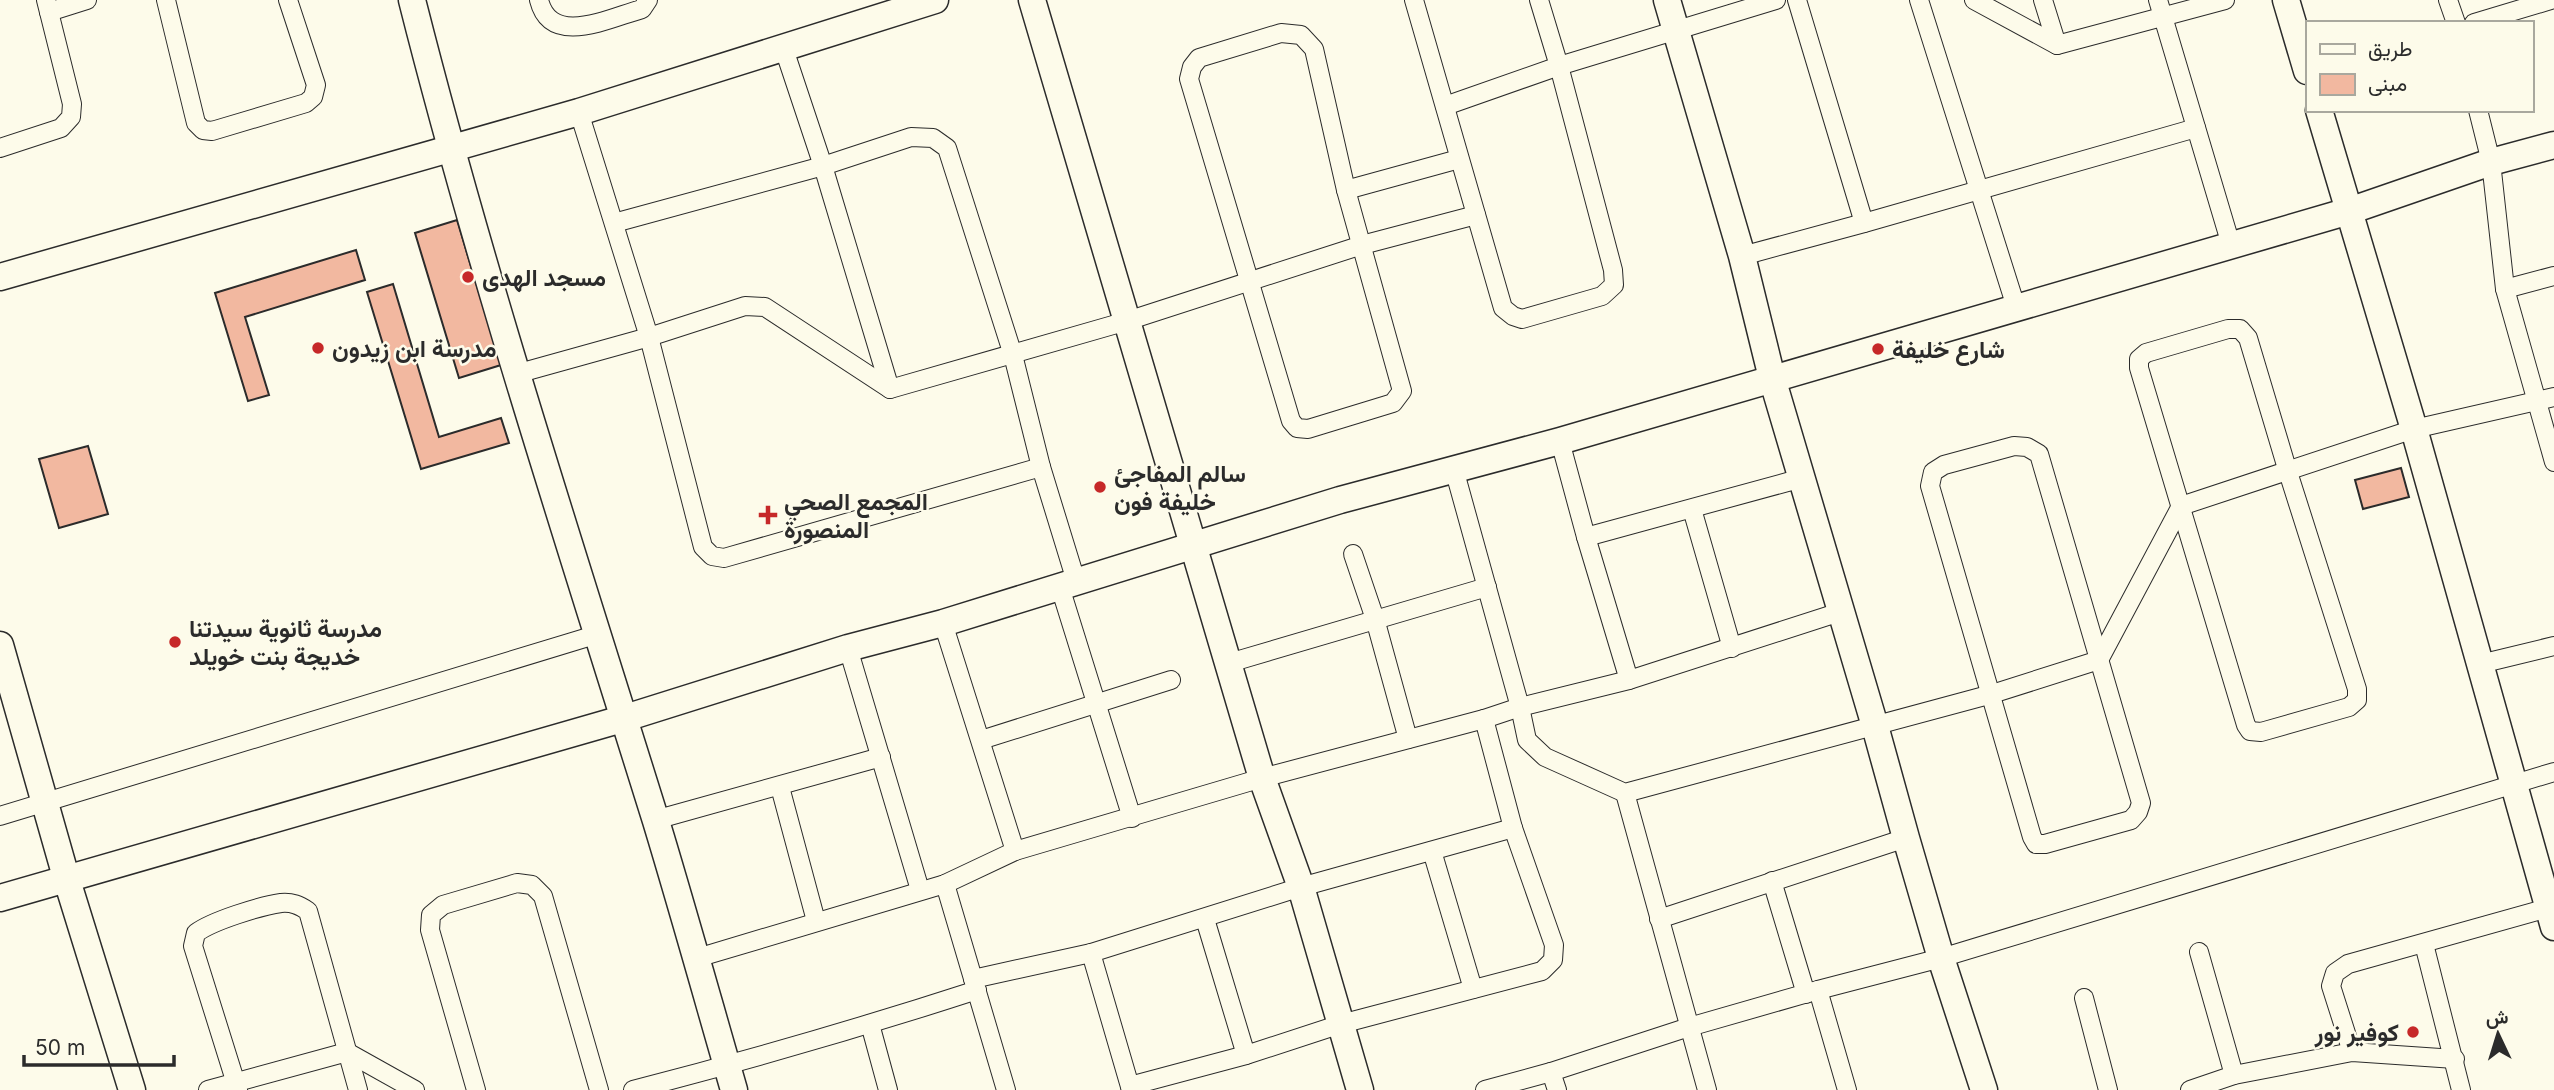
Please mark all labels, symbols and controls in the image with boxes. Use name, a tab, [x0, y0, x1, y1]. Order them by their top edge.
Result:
legend	[2306, 21, 2533, 112]
text: طريق	[2368, 36, 2413, 62]
text: مبنى	[2368, 71, 2407, 96]
place label: مسجد الهدى	[482, 263, 606, 293]
marker: مسجد الهدى	[460, 269, 476, 285]
place label: مدرسة ابن زيدون	[332, 334, 497, 364]
place label: شارع خليفة	[1892, 335, 2005, 366]
marker: مدرسة ابن زيدون	[310, 340, 326, 356]
marker: شارع خليفة	[1870, 341, 1886, 357]
place label: سالم المفاجئ خليفة فون	[1114, 459, 1246, 517]
marker: سالم المفاجئ خليفة فون	[1092, 479, 1108, 495]
place label: المجمع الصحي المنصورة	[784, 487, 928, 545]
marker: المجمع الصحي المنصورة	[758, 505, 778, 525]
place label: مدرسة ثانوية سيدتنا خديجة بنت خويلد	[189, 614, 382, 672]
marker: مدرسة ثانوية سيدتنا خديجة بنت خويلد	[167, 634, 183, 650]
north arrow	[2463, 999, 2533, 1069]
text: ش	[2485, 1005, 2509, 1030]
place label: كوفير نور	[2314, 1018, 2399, 1048]
scale bar	[24, 1024, 175, 1068]
marker: كوفير نور	[2405, 1024, 2421, 1040]
text: 50 m	[35, 1035, 85, 1060]

